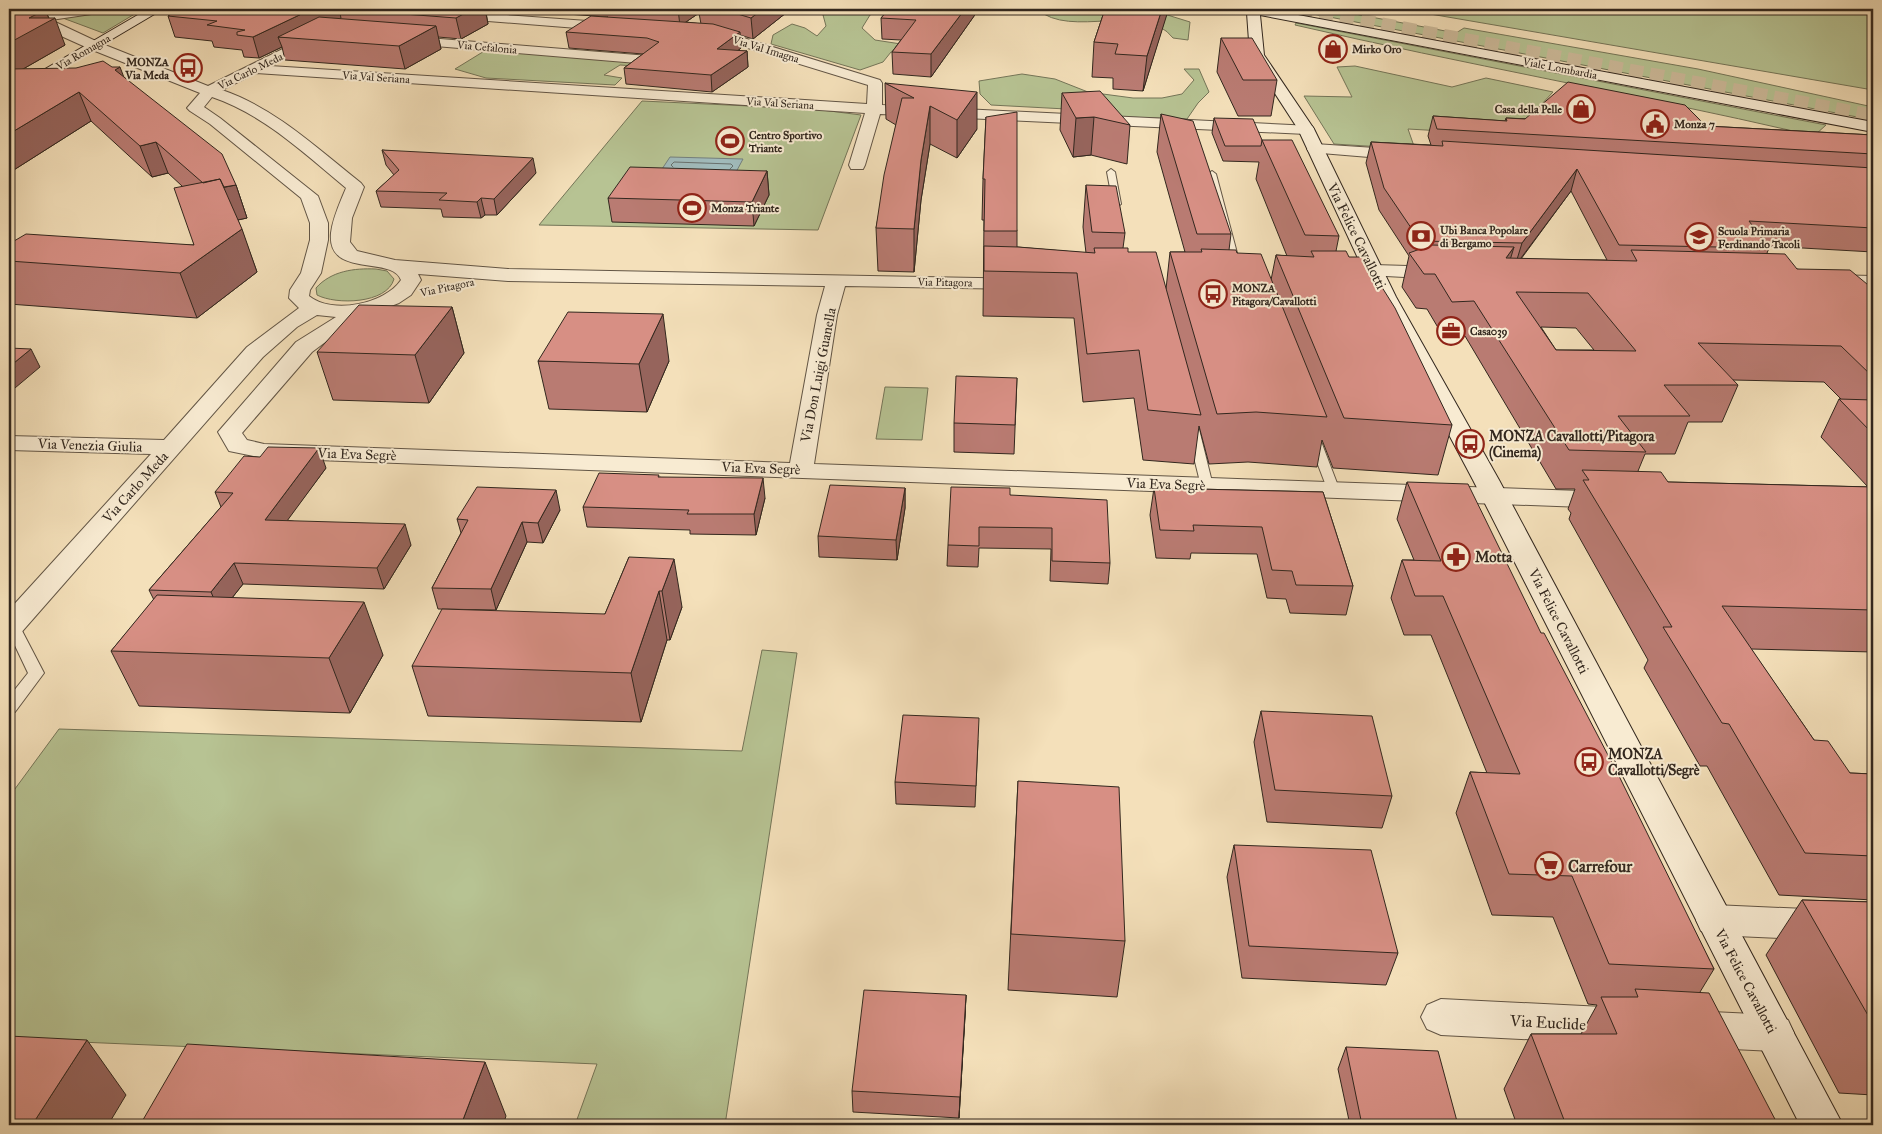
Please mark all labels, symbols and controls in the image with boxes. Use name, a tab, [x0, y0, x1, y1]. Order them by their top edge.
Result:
street label: Via Romagna	[53, 31, 113, 74]
street label: Via Val Imagna	[730, 33, 801, 66]
shop icon: Mirko Oro	[1318, 34, 1348, 64]
street label: Via Cefalonia	[455, 38, 518, 57]
place label: Mirko Oro	[1352, 43, 1402, 56]
street label: Via Carlo Meda	[215, 50, 285, 93]
bus stop icon: MONZA Via Meda	[173, 53, 203, 83]
street label: Viale Lombardia	[1521, 55, 1598, 82]
place label: MONZA Via Meda	[124, 56, 170, 82]
street label: Via Val Seriana	[341, 69, 411, 86]
shop icon: Casa della Pelle	[1566, 94, 1596, 124]
street label: Via Val Seriana	[745, 95, 815, 112]
place label: Casa della Pelle	[1495, 103, 1562, 116]
public building icon: Monza 7	[1640, 109, 1670, 139]
place label: Monza 7	[1674, 118, 1715, 131]
sports icon: Centro Sportivo Triante	[715, 126, 745, 156]
place label: Centro Sportivo Triante	[748, 129, 822, 155]
street label: Via Felice Cavallotti	[1323, 180, 1390, 292]
sports icon: Monza Triante	[677, 193, 707, 223]
place label: Monza Triante	[711, 202, 780, 215]
bank icon: Ubi Banca Popolare di Bergamo	[1406, 221, 1436, 251]
school or university icon: Scuola Primaria Ferdinando Tacoli	[1684, 222, 1714, 252]
place label: Ubi Banca Popolare di Bergamo	[1440, 224, 1528, 250]
place label: Scuola Primaria Ferdinando Tacoli	[1718, 225, 1801, 251]
street label: Via Pitagora	[418, 275, 476, 300]
street label: Via Pitagora	[916, 276, 973, 289]
bus stop icon: MONZA Pitagora/Cavallotti	[1198, 279, 1228, 309]
place label: MONZA Pitagora/Cavallotti	[1232, 282, 1318, 308]
street label: Via Don Luigi Guanella	[797, 306, 840, 445]
office icon: Casa039	[1436, 316, 1466, 346]
place label: Casa039	[1470, 325, 1508, 339]
place label: MONZA Cavallotti/Pitagora (Cinema)	[1489, 428, 1655, 462]
bus stop icon: MONZA Cavallotti/Pitagora (Cinema)	[1455, 429, 1485, 459]
street label: Via Venezia Giulia	[36, 435, 143, 456]
street label: Via Eva Segrè	[316, 445, 397, 464]
street label: Via Carlo Meda	[98, 448, 172, 527]
street label: Via Eva Segrè	[720, 459, 801, 478]
street label: Via Eva Segrè	[1125, 475, 1206, 494]
pharmacy icon: Motta	[1441, 542, 1471, 572]
place label: Motta	[1475, 549, 1513, 566]
street label: Via Felice Cavallotti	[1524, 565, 1592, 677]
place label: MONZA Cavallotti/Segrè	[1608, 746, 1700, 780]
bus stop icon: MONZA Cavallotti/Segrè	[1574, 747, 1604, 777]
supermarket icon: Carrefour	[1534, 851, 1564, 881]
place label: Carrefour	[1568, 857, 1633, 876]
street label: Via Felice Cavallotti	[1710, 925, 1780, 1037]
street label: Via Euclide	[1509, 1011, 1587, 1034]

